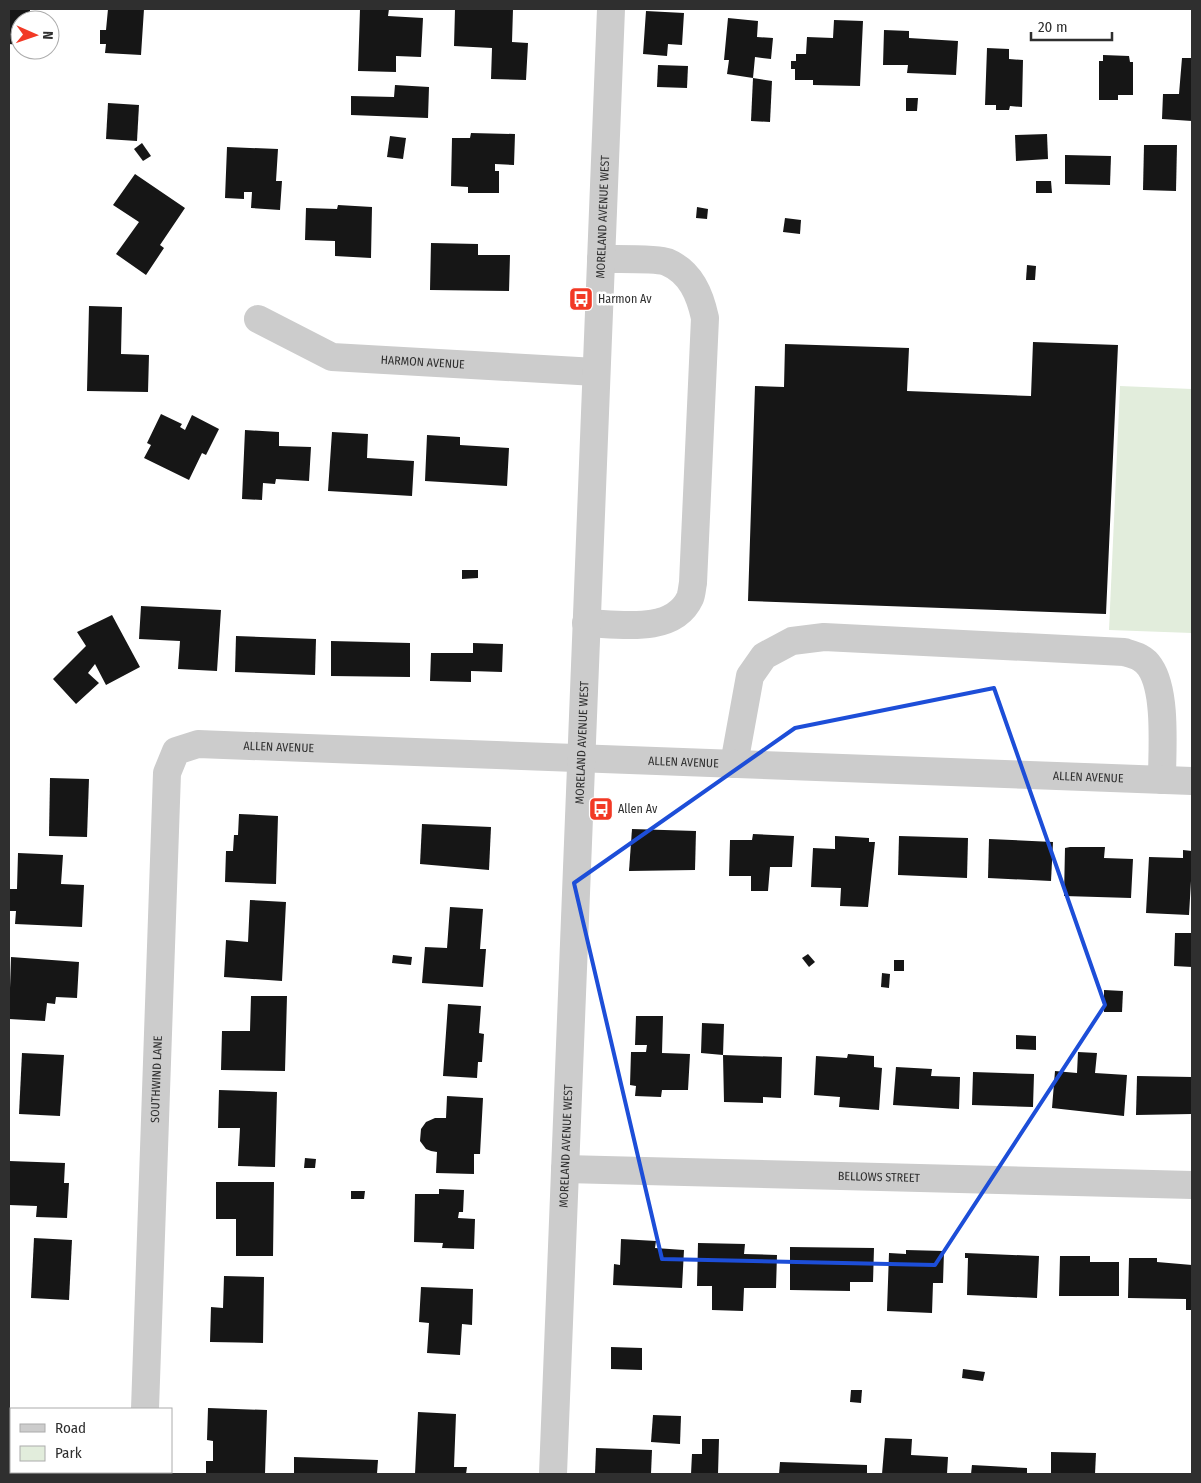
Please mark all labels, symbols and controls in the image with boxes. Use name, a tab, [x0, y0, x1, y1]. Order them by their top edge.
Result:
north arrow	[10, 10, 60, 60]
scale bar	[1031, 10, 1112, 42]
text: 20 m	[1038, 18, 1068, 36]
text: N	[39, 31, 56, 40]
street label: MORELAND AVENUE WEST	[593, 155, 612, 279]
bus stop icon: Harmon Av	[568, 286, 594, 312]
place label: Harmon Av	[598, 292, 652, 306]
street label: HARMON AVENUE	[380, 353, 465, 372]
street label: MORELAND AVENUE WEST	[573, 680, 591, 805]
street label: ALLEN AVENUE	[243, 739, 315, 755]
street label: ALLEN AVENUE	[648, 754, 719, 770]
street label: ALLEN AVENUE	[1053, 769, 1124, 785]
bus stop icon: Allen Av	[588, 796, 614, 822]
place label: Allen Av	[618, 802, 658, 816]
street label: SOUTHWIND LANE	[148, 1035, 165, 1123]
street label: MORELAND AVENUE WEST	[557, 1084, 575, 1208]
street label: BELLOWS STREET	[838, 1169, 921, 1185]
legend	[10, 1408, 172, 1473]
text: Road	[55, 1419, 86, 1437]
text: Park	[55, 1444, 82, 1462]

